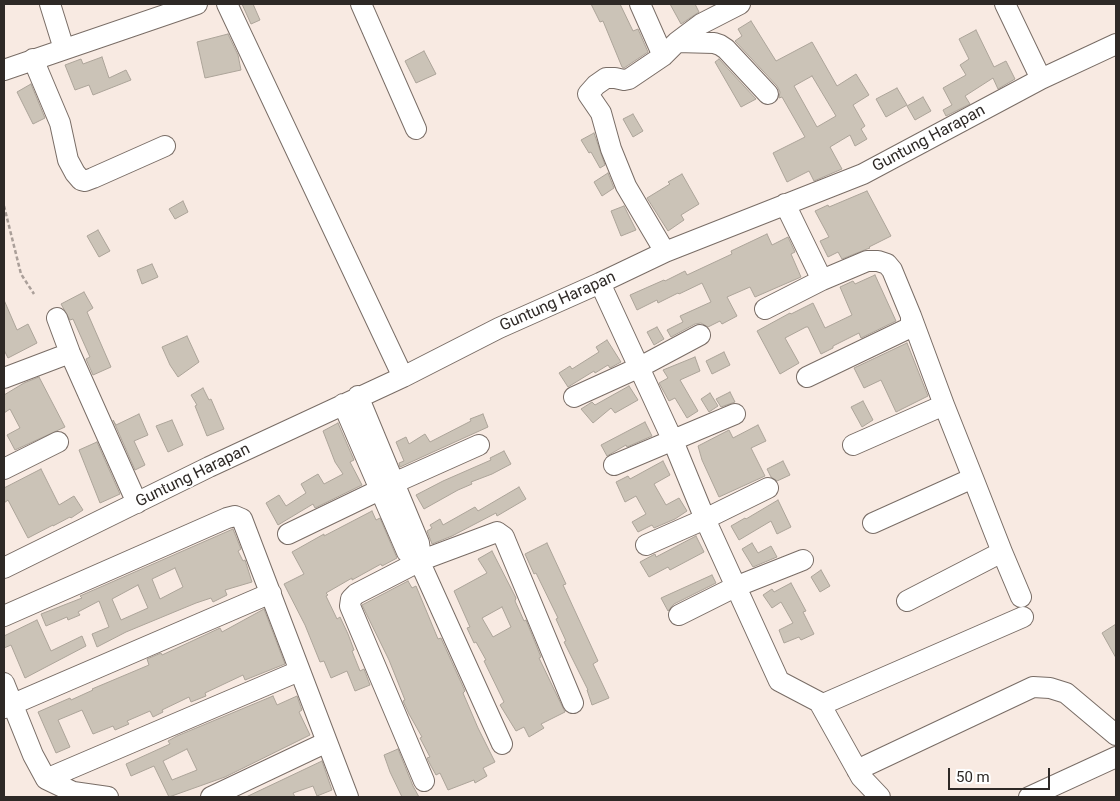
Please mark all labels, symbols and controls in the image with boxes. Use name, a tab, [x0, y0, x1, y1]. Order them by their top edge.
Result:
street label: Guntung Harapan	[869, 101, 989, 177]
street label: Guntung Harapan	[497, 268, 619, 336]
street label: Guntung Harapan	[133, 440, 253, 512]
scale bar	[950, 758, 1052, 790]
text: 50 m	[956, 768, 990, 786]

